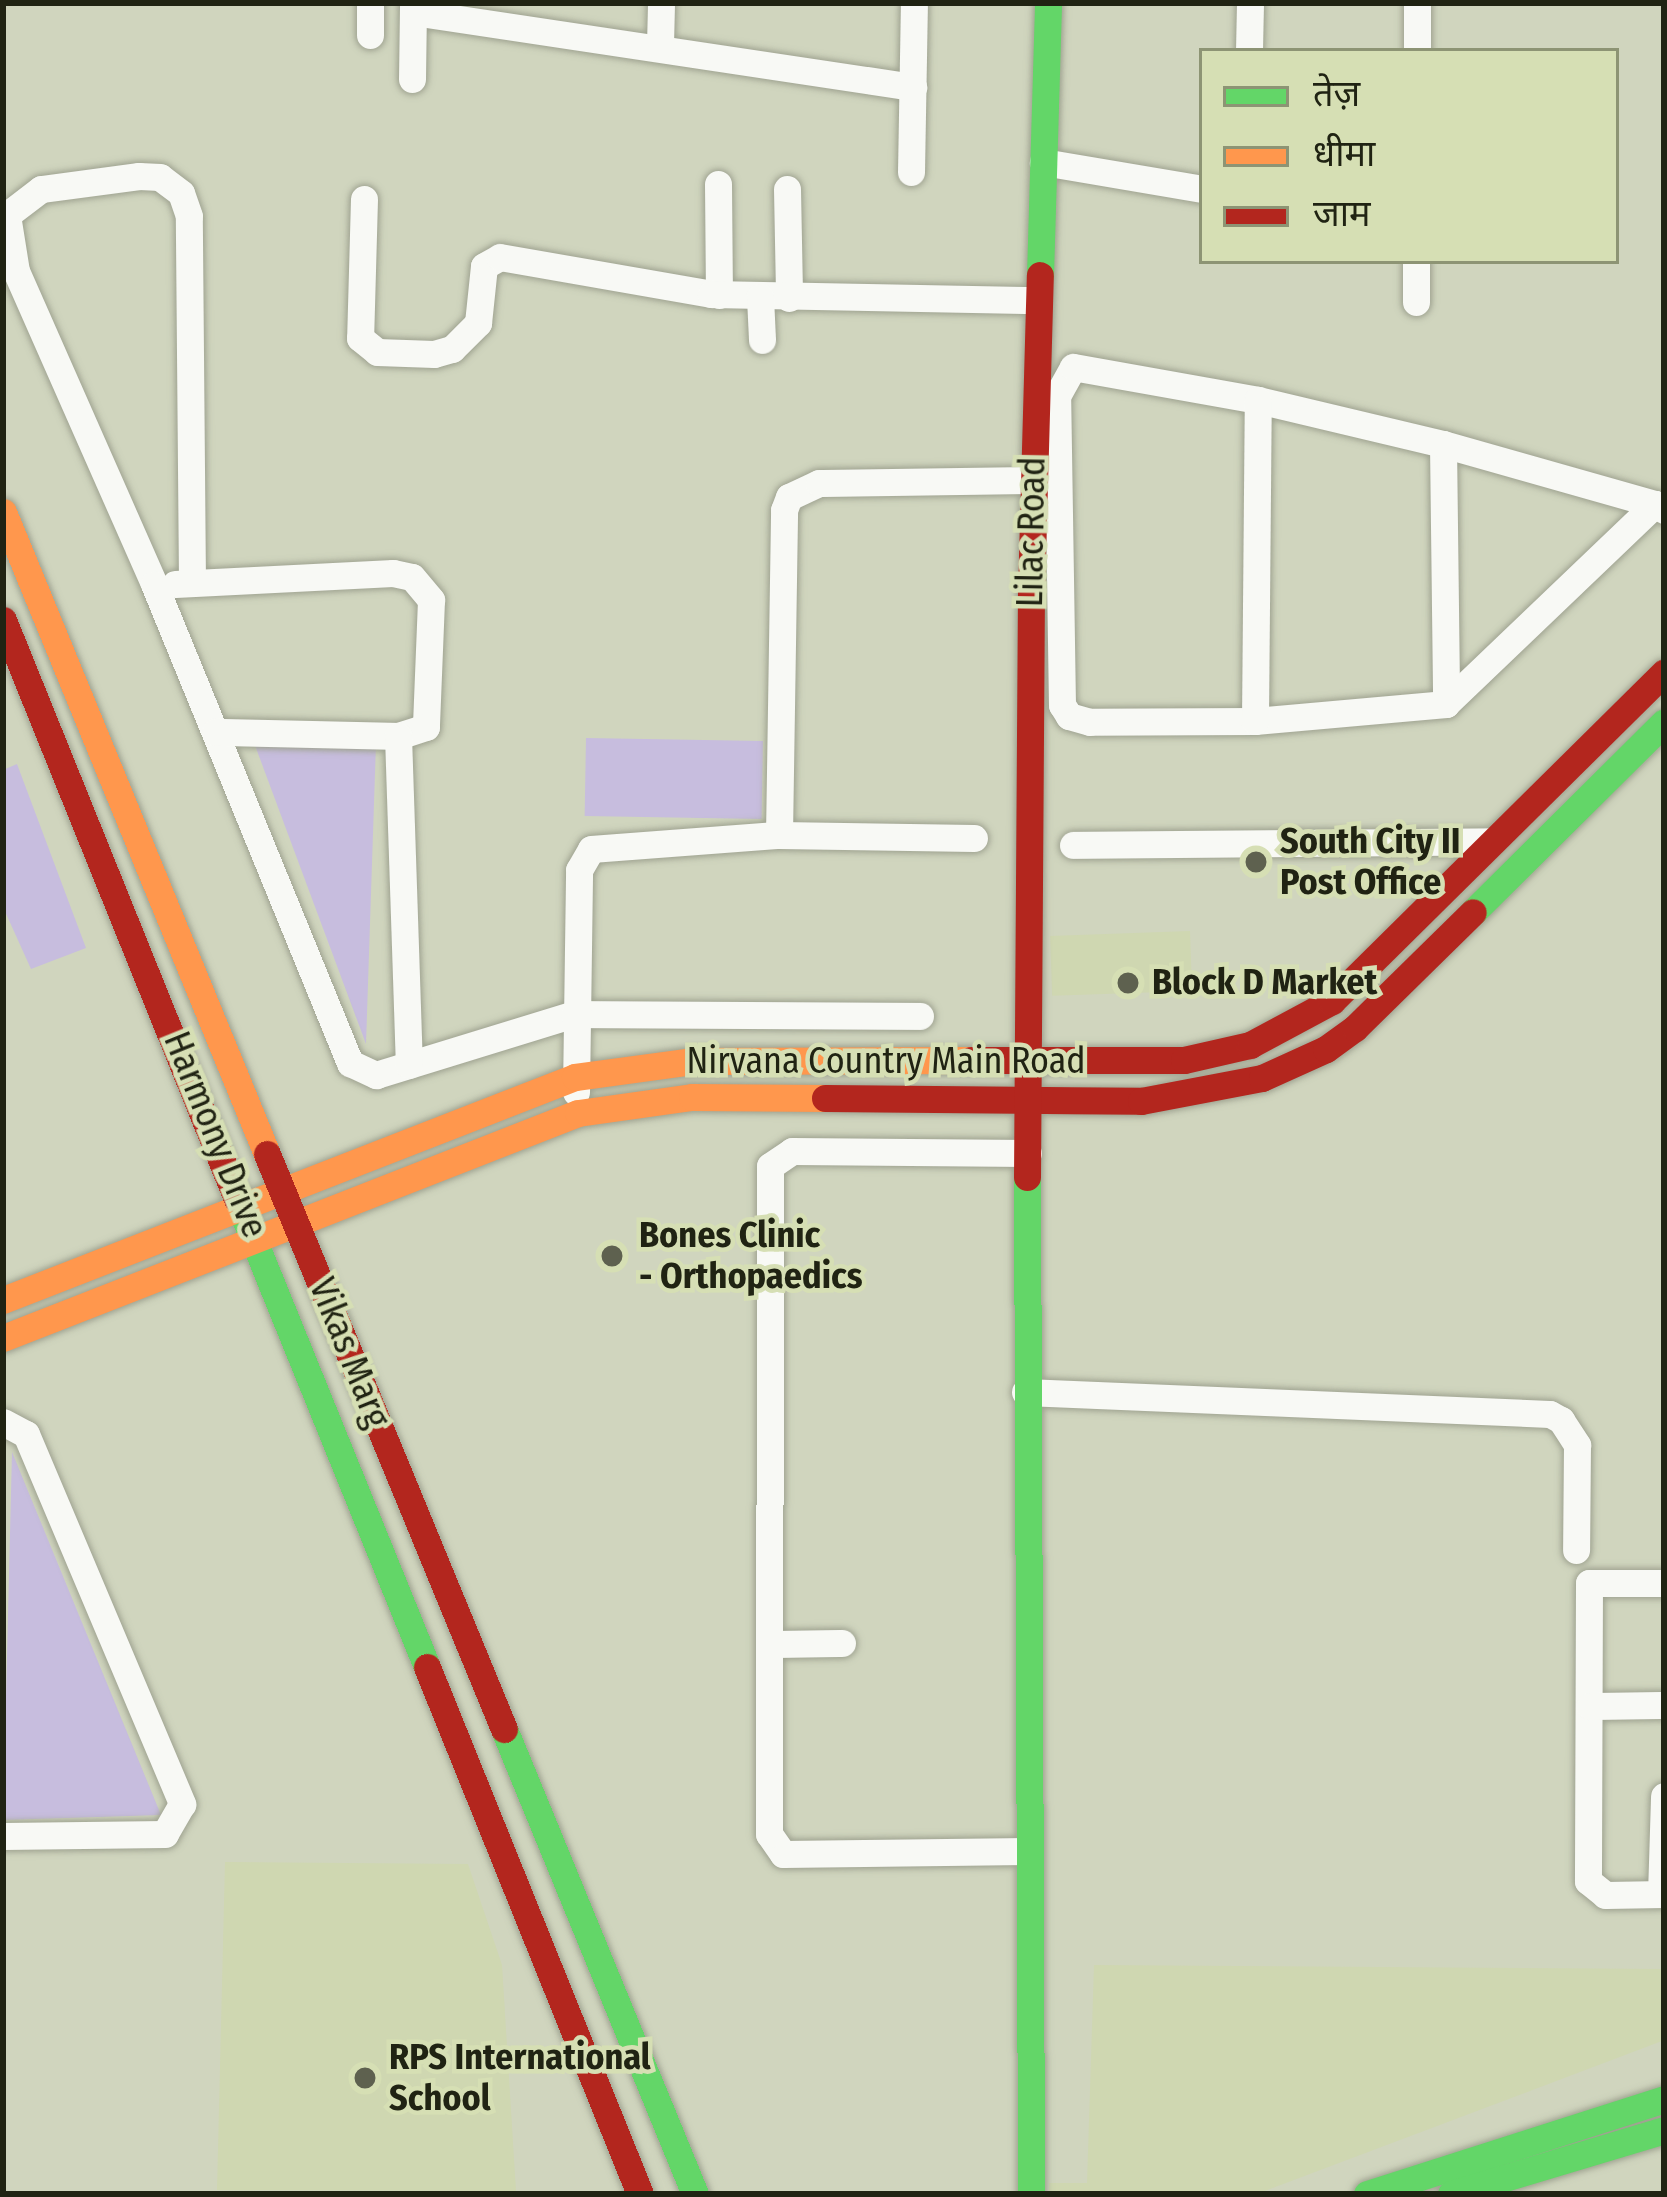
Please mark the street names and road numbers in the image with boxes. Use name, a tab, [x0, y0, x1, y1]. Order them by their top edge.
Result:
street label: Lilac Road	[1009, 456, 1055, 608]
street label: Harmony Drive	[154, 1026, 276, 1244]
street label: Nirvana Country Main Road	[686, 1040, 1086, 1084]
street label: Vikas Marg	[300, 1272, 398, 1434]

